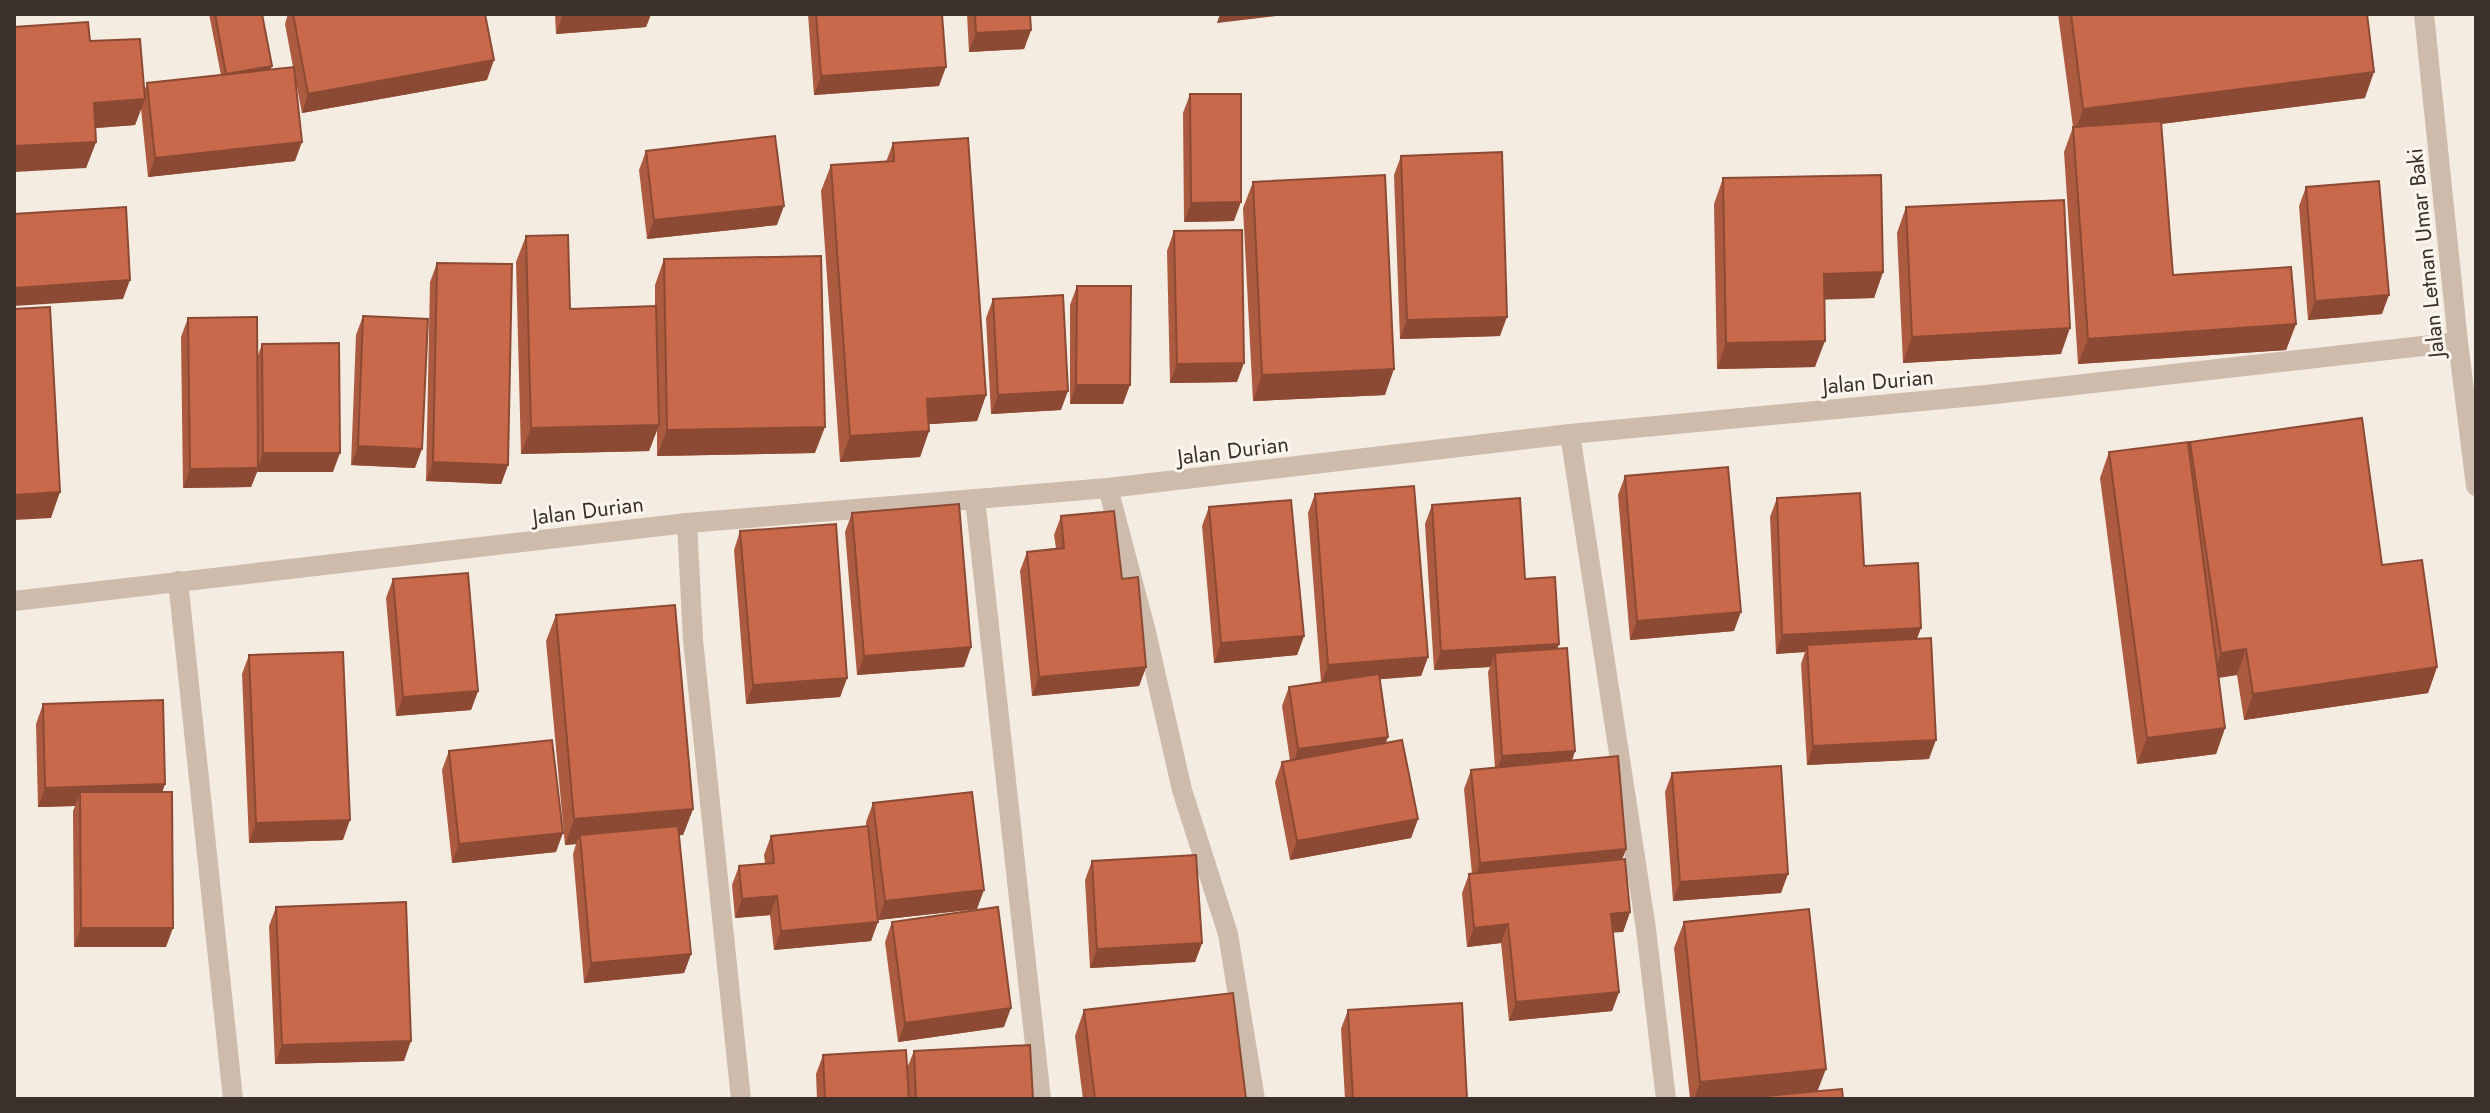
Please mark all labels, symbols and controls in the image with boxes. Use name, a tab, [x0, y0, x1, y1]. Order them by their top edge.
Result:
street label: Jalan Letnan Umar Baki	[2398, 147, 2452, 362]
street label: Jalan Durian	[1818, 360, 1935, 402]
street label: Jalan Durian	[1173, 427, 1290, 473]
street label: Jalan Durian	[528, 487, 645, 533]

